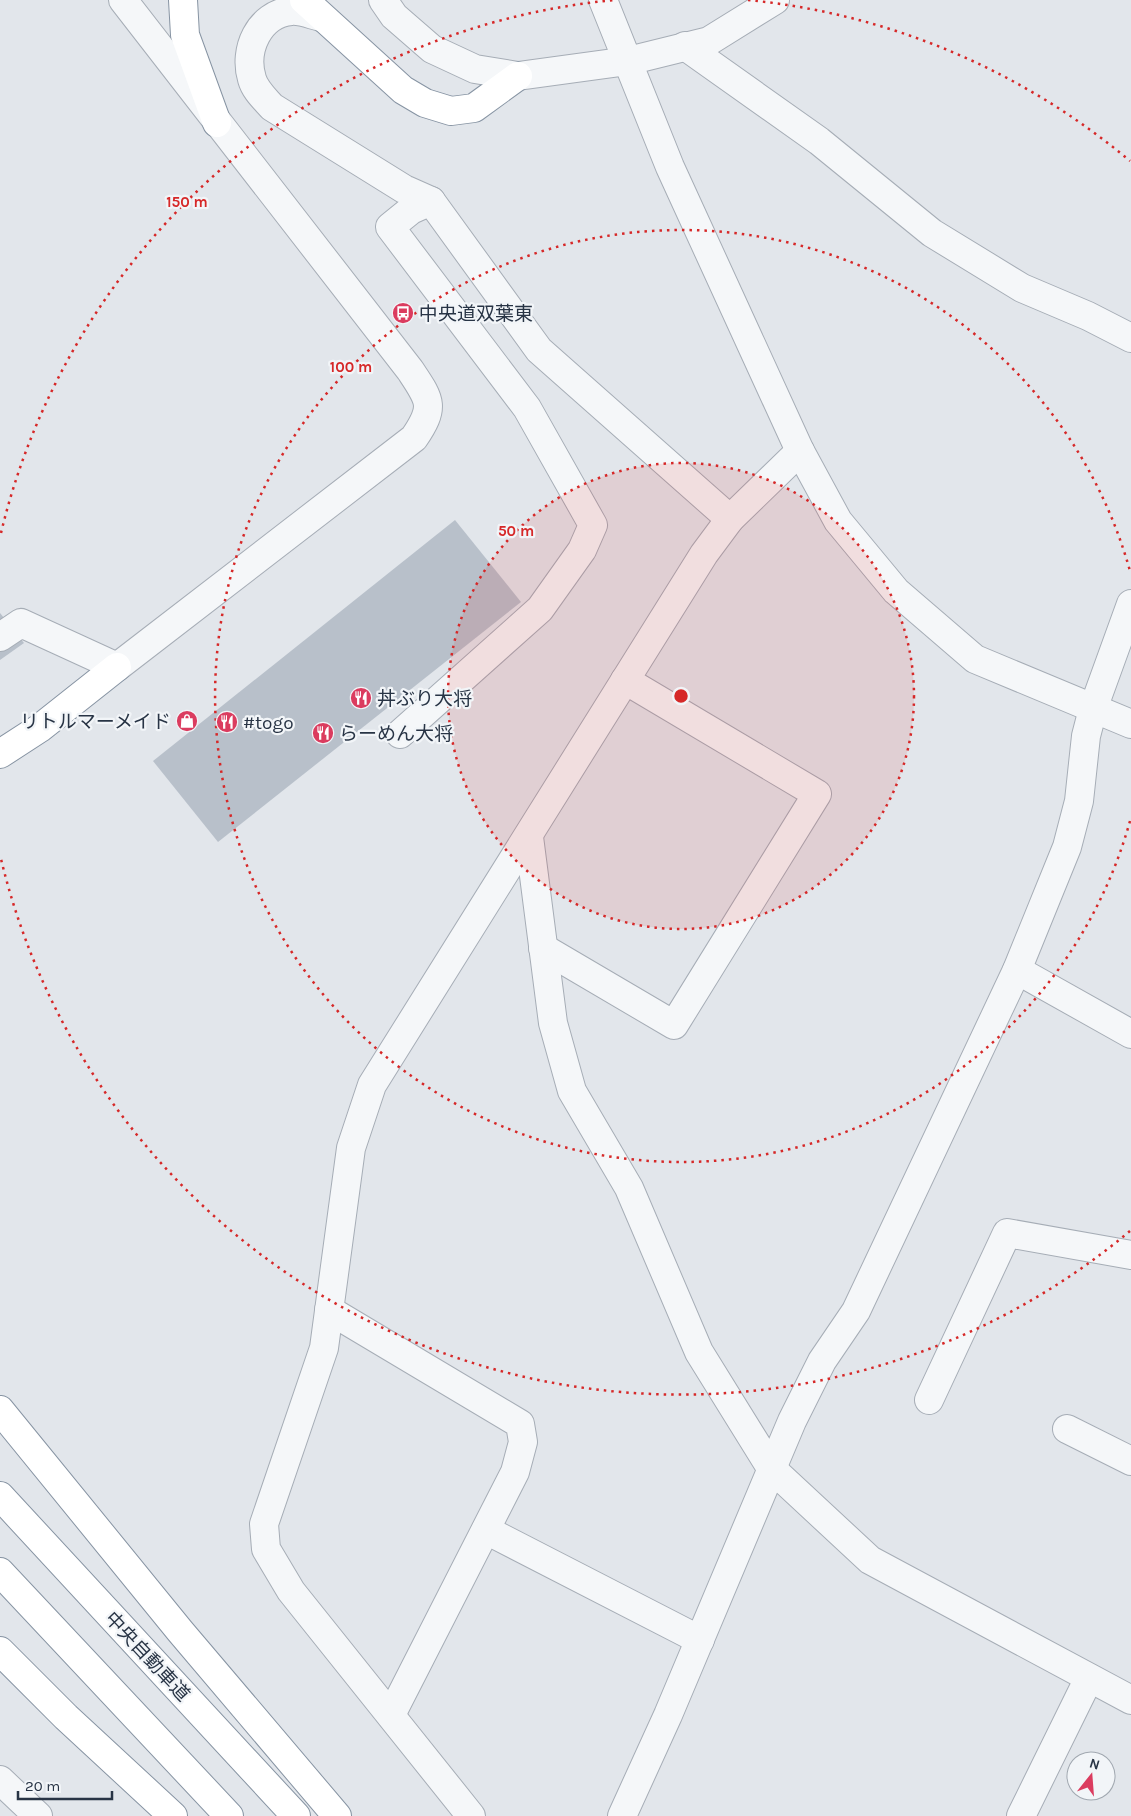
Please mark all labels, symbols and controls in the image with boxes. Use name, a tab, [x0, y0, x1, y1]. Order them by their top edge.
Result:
text: 150 m	[166, 193, 208, 211]
bus stop icon: 中央道双葉東	[391, 301, 415, 325]
place label: 中央道双葉東	[419, 303, 533, 325]
text: 100 m	[330, 358, 372, 376]
text: 50 m	[498, 522, 534, 540]
restaurant icon: 丼ぶり大将	[349, 686, 373, 710]
centre of rings	[672, 687, 690, 705]
place label: 丼ぶり大将	[377, 688, 472, 710]
shop icon: リトルマーメイド	[175, 709, 199, 733]
restaurant icon: #togo	[215, 710, 239, 734]
place label: リトルマーメイド	[20, 711, 171, 733]
place label: #togo	[243, 712, 294, 734]
restaurant icon: らーめん大将	[311, 721, 335, 745]
place label: らーめん大将	[339, 723, 453, 745]
street label: 中央自動車道	[100, 1607, 194, 1706]
north arrow	[1066, 1751, 1116, 1801]
text: N	[1087, 1754, 1102, 1774]
scale bar	[18, 1768, 111, 1800]
text: 20 m	[25, 1777, 60, 1795]

